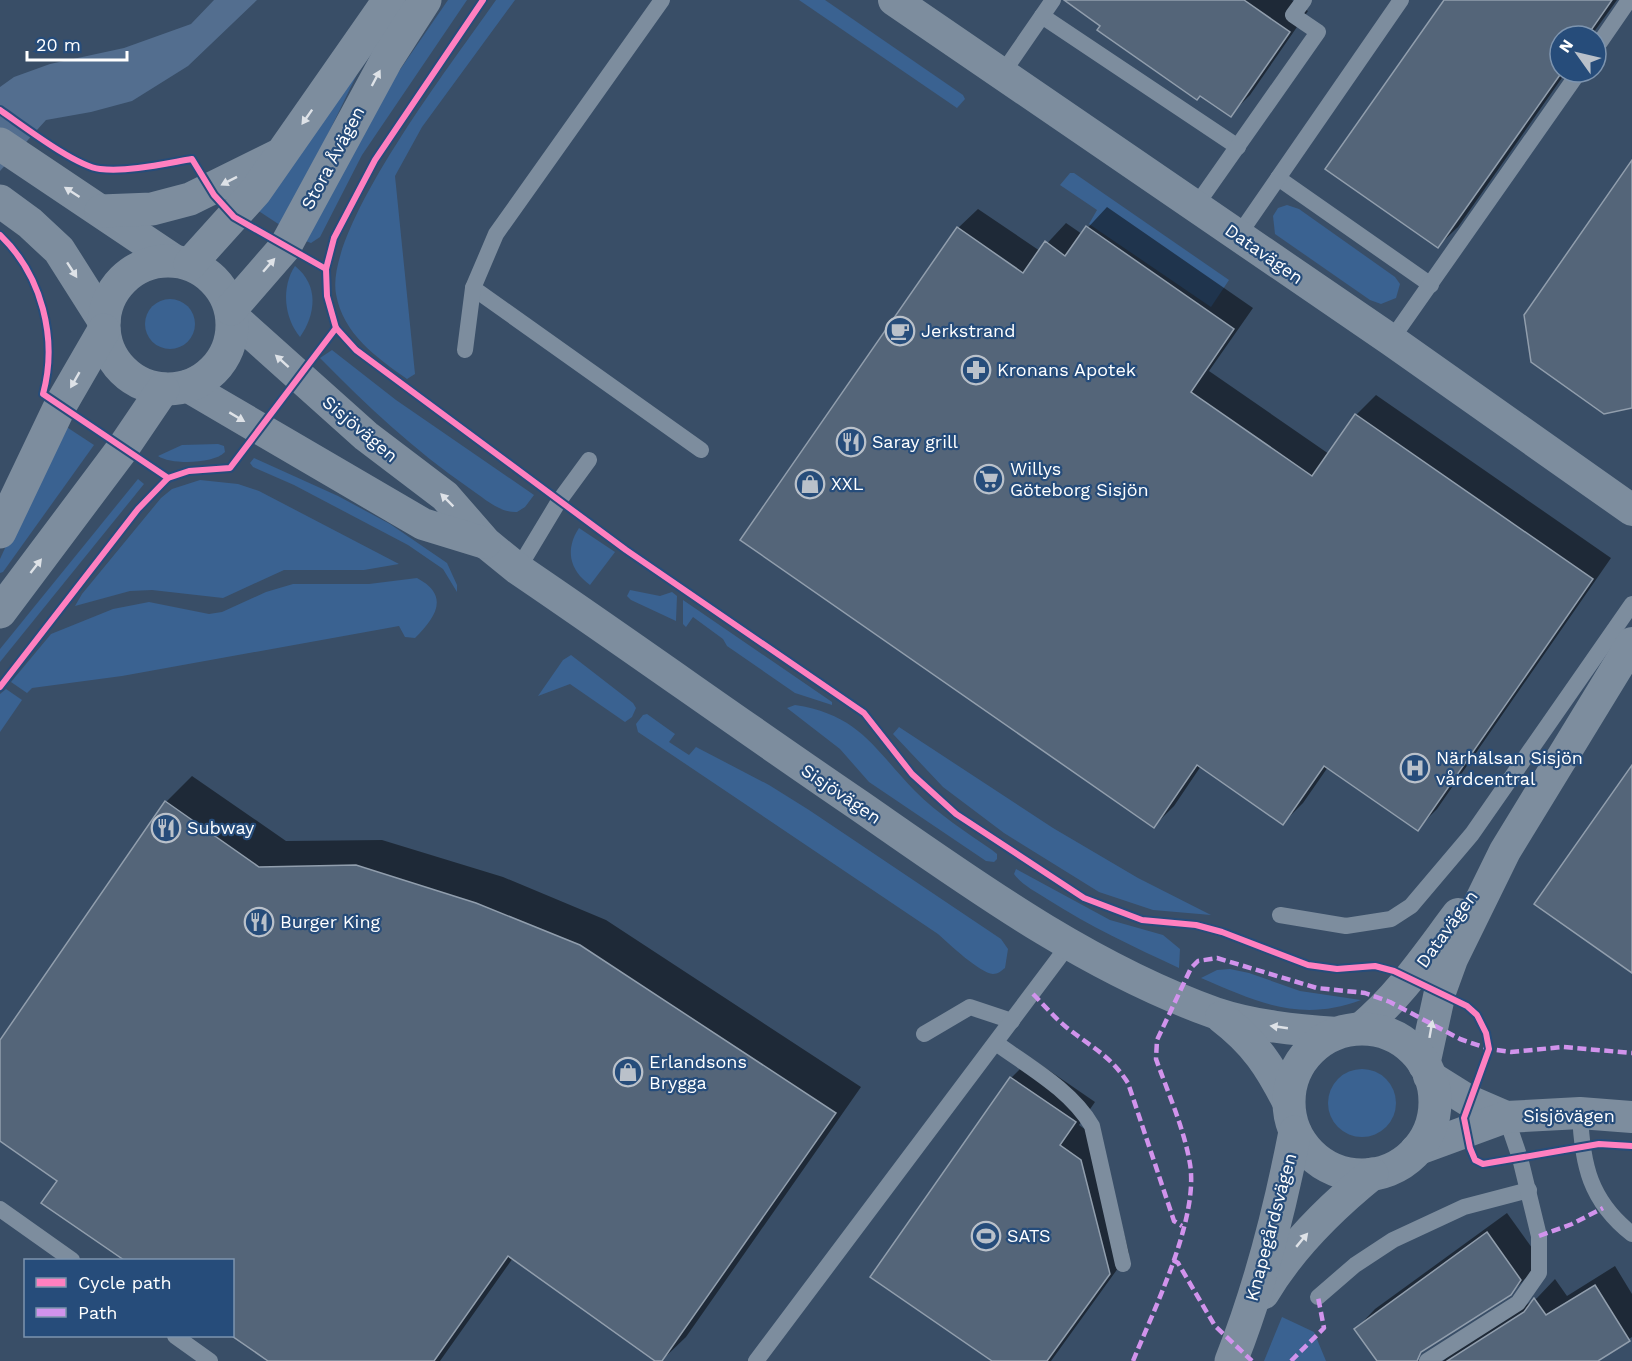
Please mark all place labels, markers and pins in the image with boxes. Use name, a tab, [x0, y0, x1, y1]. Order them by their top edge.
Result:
cafe icon: Jerkstrand	[884, 315, 916, 347]
place label: Jerkstrand	[921, 320, 1016, 341]
pharmacy icon: Kronans Apotek	[960, 354, 992, 386]
place label: Kronans Apotek	[997, 359, 1136, 380]
restaurant icon: Saray grill	[835, 426, 867, 458]
place label: Saray grill	[872, 431, 958, 452]
place label: Willys Göteborg Sisjön	[1010, 458, 1149, 500]
supermarket icon: Willys Göteborg Sisjön	[973, 463, 1005, 495]
shop icon: XXL	[794, 468, 826, 500]
place label: XXL	[831, 473, 864, 494]
place label: Närhälsan Sisjön vårdcentral	[1436, 747, 1583, 789]
hospital icon: Närhälsan Sisjön vårdcentral	[1399, 752, 1431, 784]
restaurant icon: Subway	[150, 812, 182, 844]
place label: Subway	[187, 817, 255, 838]
restaurant icon: Burger King	[243, 906, 275, 938]
place label: Burger King	[280, 911, 381, 932]
place label: Erlandsons Brygga	[649, 1051, 747, 1093]
shop icon: Erlandsons Brygga	[612, 1056, 644, 1088]
sports icon: SATS	[970, 1220, 1002, 1252]
place label: SATS	[1007, 1225, 1051, 1246]

